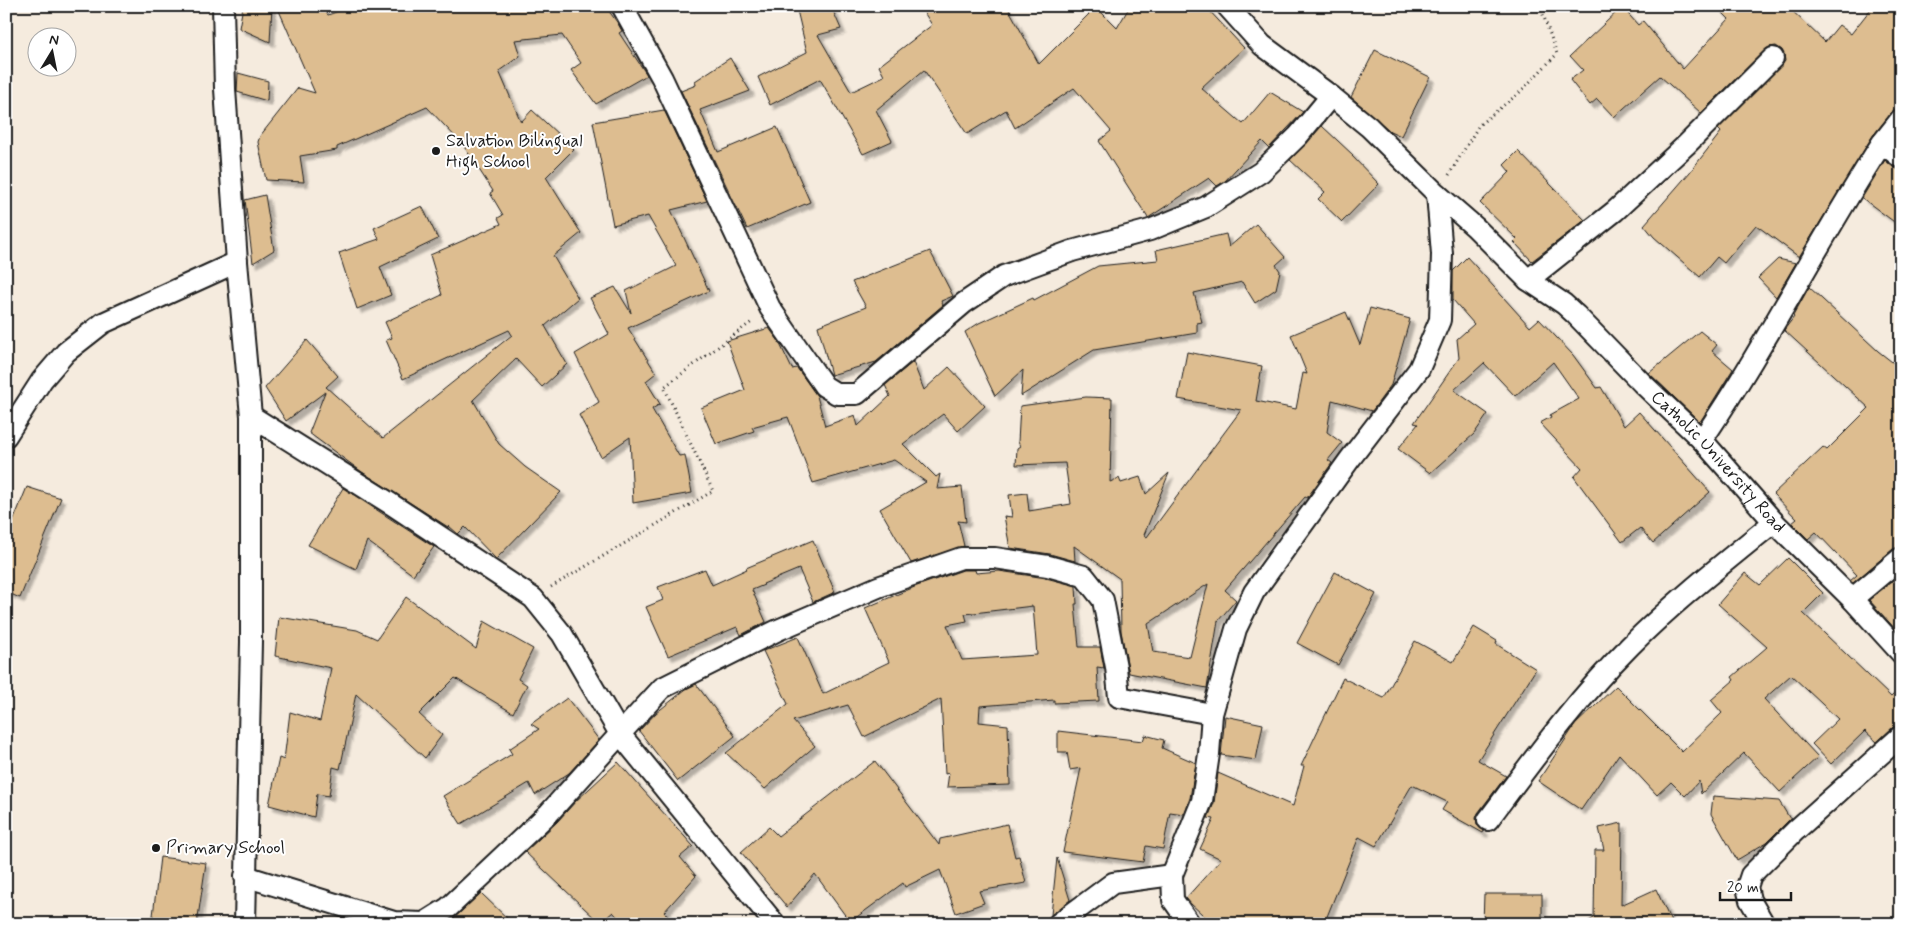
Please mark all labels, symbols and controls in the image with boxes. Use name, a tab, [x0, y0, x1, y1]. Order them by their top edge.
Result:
north arrow	[28, 28, 78, 78]
text: N	[48, 31, 60, 50]
place label: Salvation Bilingual High School	[446, 129, 583, 176]
marker: Salvation Bilingual High School	[430, 145, 442, 157]
street label: Catholic University Road	[1645, 385, 1791, 539]
place label: Primary School	[166, 836, 285, 860]
marker: Primary School	[150, 842, 162, 854]
scale bar	[1720, 870, 1791, 902]
text: 20 m	[1727, 878, 1759, 898]

